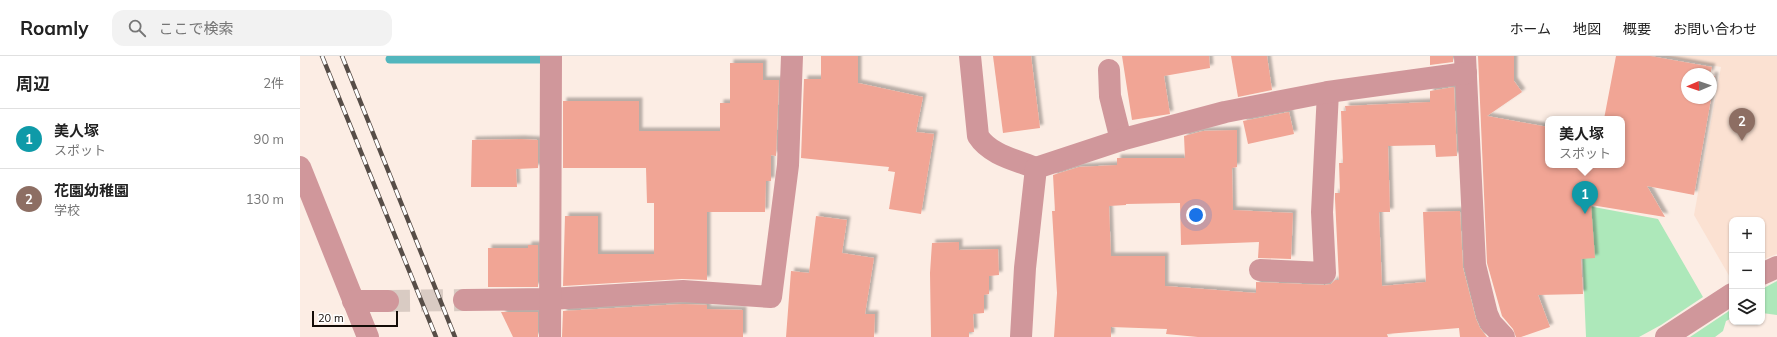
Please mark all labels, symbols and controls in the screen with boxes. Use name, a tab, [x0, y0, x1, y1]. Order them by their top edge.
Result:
search box	[112, 10, 392, 46]
text: Roamly	[20, 16, 88, 40]
icon: search	[126, 17, 148, 39]
text: ここで検索	[158, 19, 234, 38]
text: ホーム	[1509, 20, 1551, 38]
text: 地図	[1573, 20, 1601, 38]
text: 概要	[1623, 20, 1651, 38]
text: お問い合わせ	[1673, 20, 1757, 38]
north arrow	[1681, 68, 1717, 104]
text: 周辺	[16, 73, 50, 94]
text: 2件	[263, 75, 284, 91]
pin: 2	[1729, 108, 1755, 141]
popup	[1545, 116, 1625, 168]
text: 美人塚	[54, 121, 99, 140]
text: 美人塚	[1559, 124, 1604, 143]
text: 1	[25, 131, 33, 147]
text: 90 m	[254, 131, 284, 147]
text: スポット	[54, 142, 106, 158]
text: スポット	[1559, 145, 1611, 161]
text: 花園幼稚園	[54, 181, 129, 200]
pin: 1	[1572, 181, 1598, 214]
text: 2	[25, 191, 33, 207]
text: 130 m	[246, 191, 284, 207]
text: 学校	[54, 202, 80, 218]
your location	[1186, 205, 1206, 225]
map controls	[1729, 217, 1765, 325]
button: +	[1729, 217, 1765, 253]
button: −	[1729, 253, 1765, 289]
button: layers	[1729, 289, 1765, 325]
scale bar	[312, 309, 398, 328]
text: 20 m	[318, 311, 344, 325]

